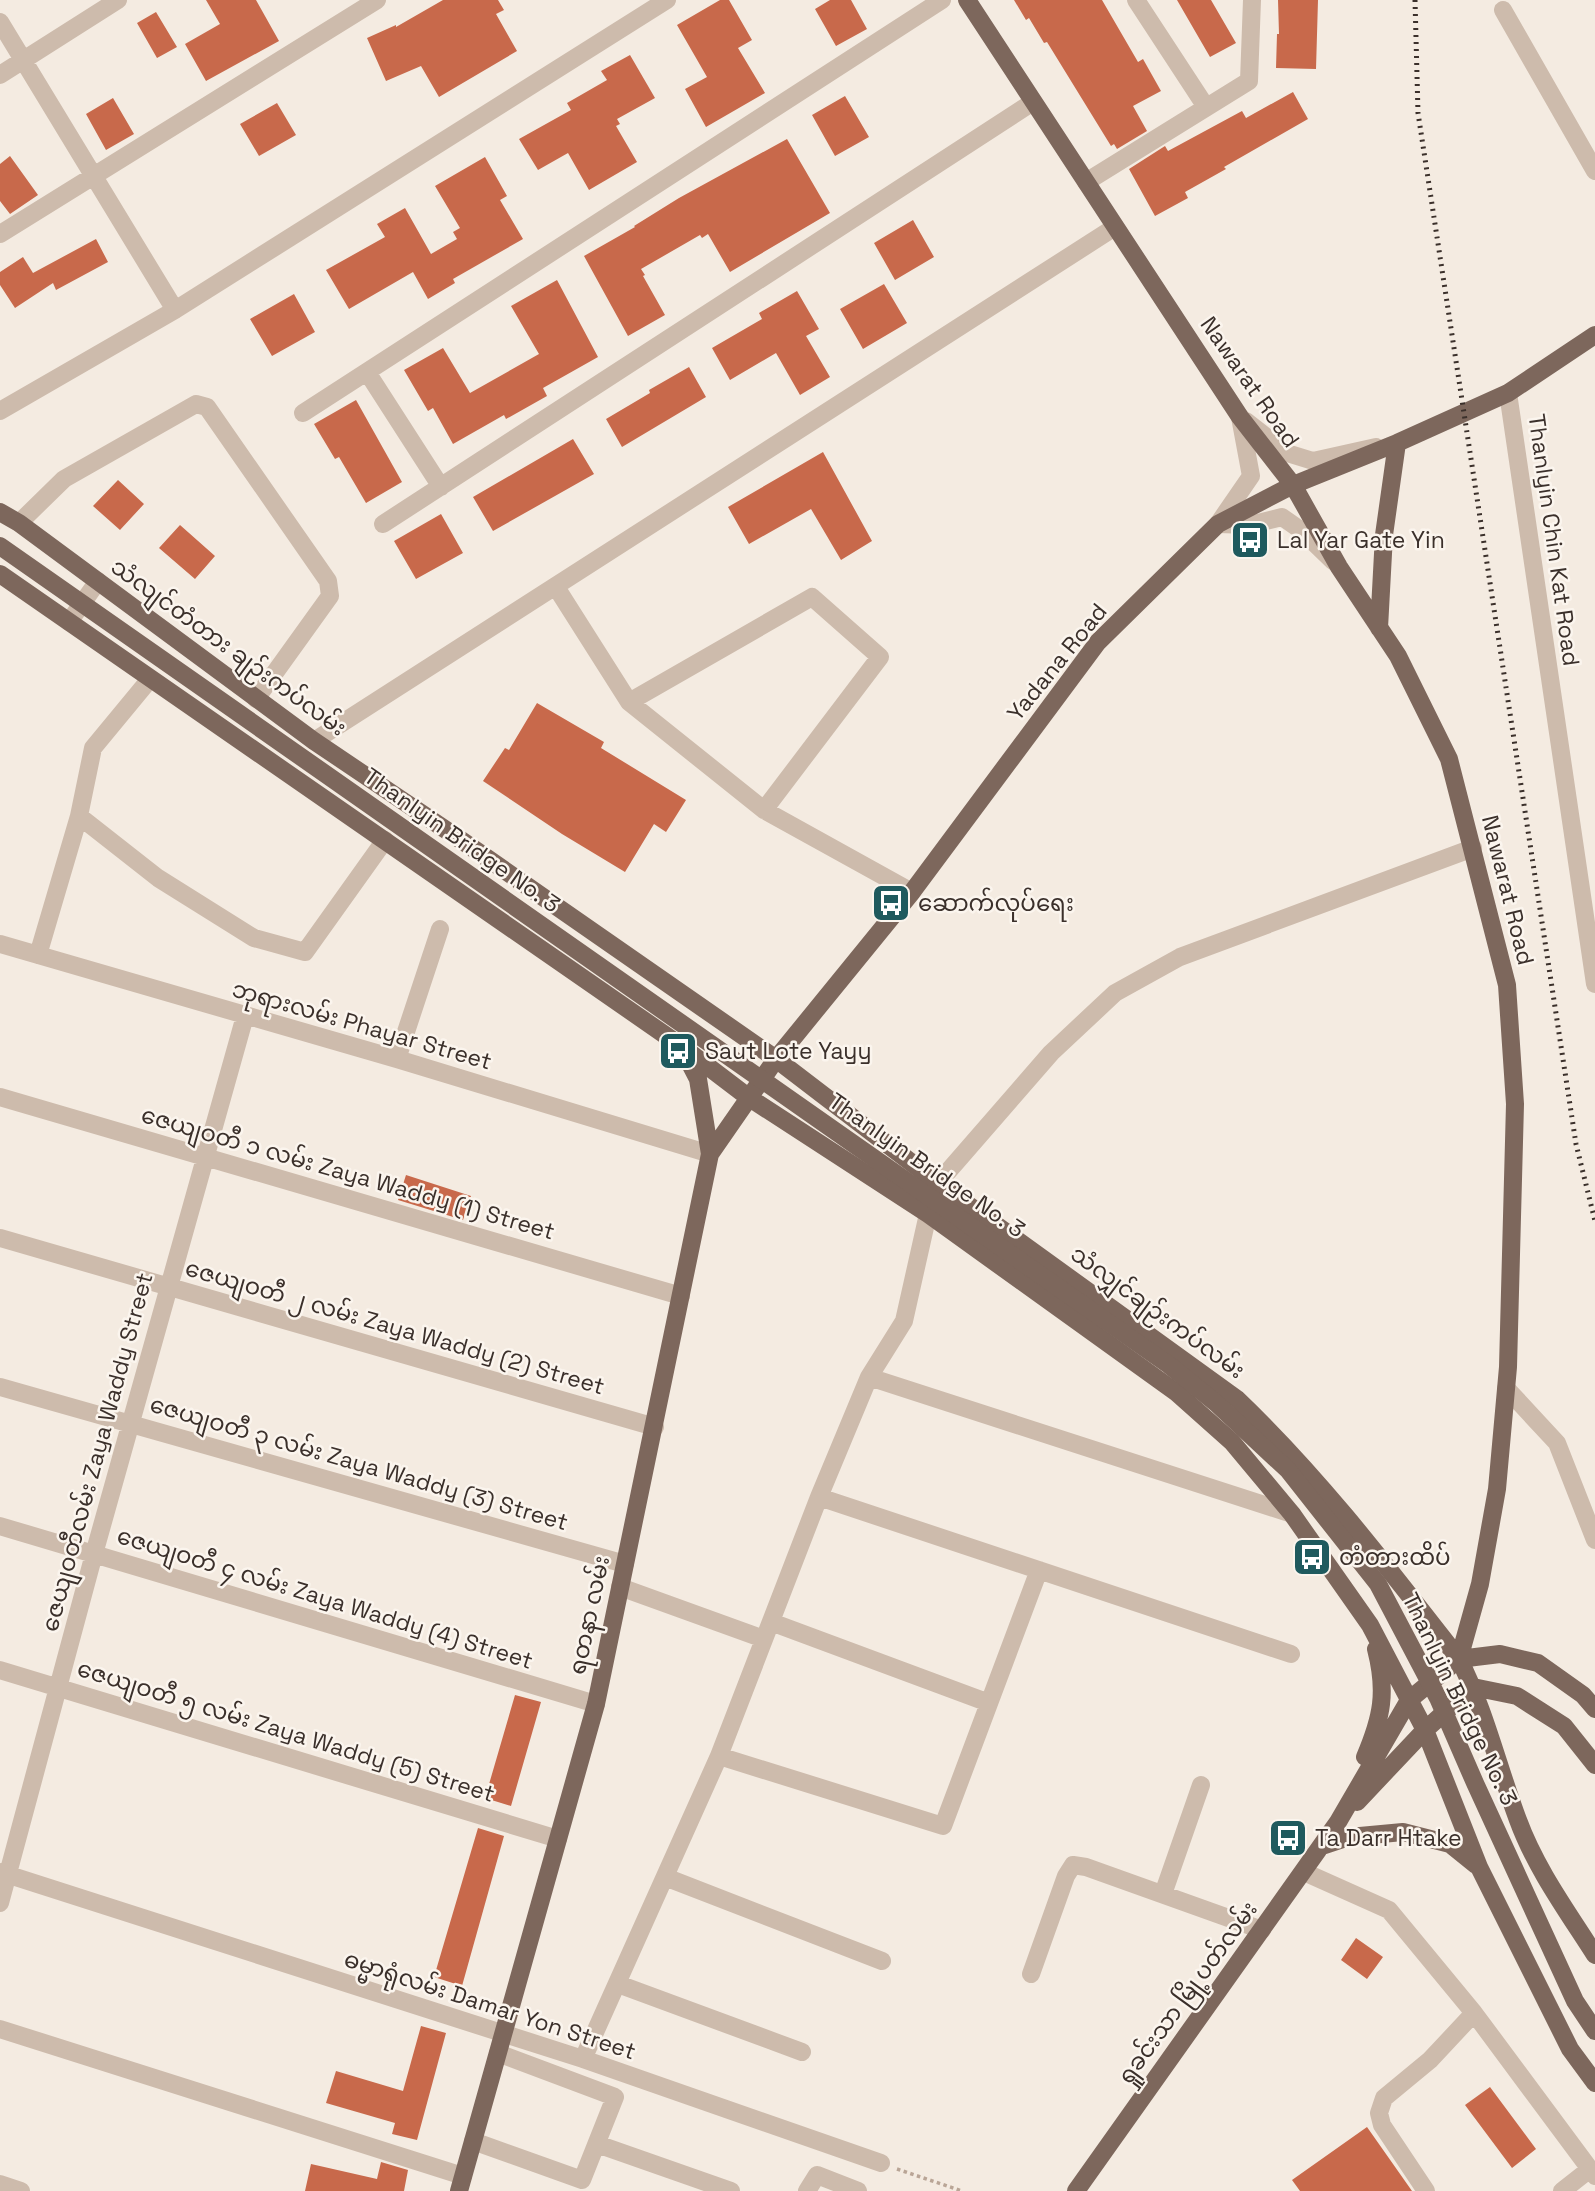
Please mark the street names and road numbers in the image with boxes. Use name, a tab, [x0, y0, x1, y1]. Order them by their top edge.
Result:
street label: Nawarat Road	[1194, 311, 1306, 453]
street label: Thanlyin Chin Kat Road	[1521, 412, 1587, 668]
street label: သံလျင်တံတား ချဉ်းကပ်လမ်း	[103, 551, 353, 746]
street label: Yadana Road	[1000, 597, 1114, 727]
street label: Thanlyin Bridge No. 3	[358, 761, 566, 919]
street label: Nawarat Road	[1475, 812, 1541, 968]
street label: ဘုရားလမ်း Phayar Street	[228, 973, 495, 1080]
street label: Thanlyin Bridge No. 3	[823, 1086, 1031, 1244]
street label: ဇေယျဝတီ ၁ လမ်း Zaya Waddy (1) Street	[137, 1099, 558, 1250]
street label: သံလျှင်ချဉ်းကပ်လမ်း	[1063, 1238, 1252, 1389]
street label: ဇေယျဝတီ ၂ လမ်း Zaya Waddy (2) Street	[181, 1252, 608, 1405]
street label: ဇေယျဝတီလမ်း Zaya Waddy Street	[34, 1269, 163, 1636]
street label: ဇေယျဝတီ ၃ လမ်း Zaya Waddy (3) Street	[145, 1388, 572, 1541]
street label: ဇေယျဝတီ ၄ လမ်း Zaya Waddy (4) Street	[112, 1519, 537, 1680]
street label: ရတနာ လမ်း	[561, 1553, 620, 1678]
street label: Thanlyin Bridge No. 3	[1395, 1588, 1525, 1810]
street label: ဇေယျဝတီ ၅ လမ်း Zaya Waddy (5) Street	[73, 1652, 499, 1813]
street label: ရှုခင်းသာ မြို့ပတ်လမ်း	[1109, 1894, 1267, 2093]
street label: ဓမ္မာရုံလမ်း Damar Yon Street	[339, 1943, 640, 2071]

